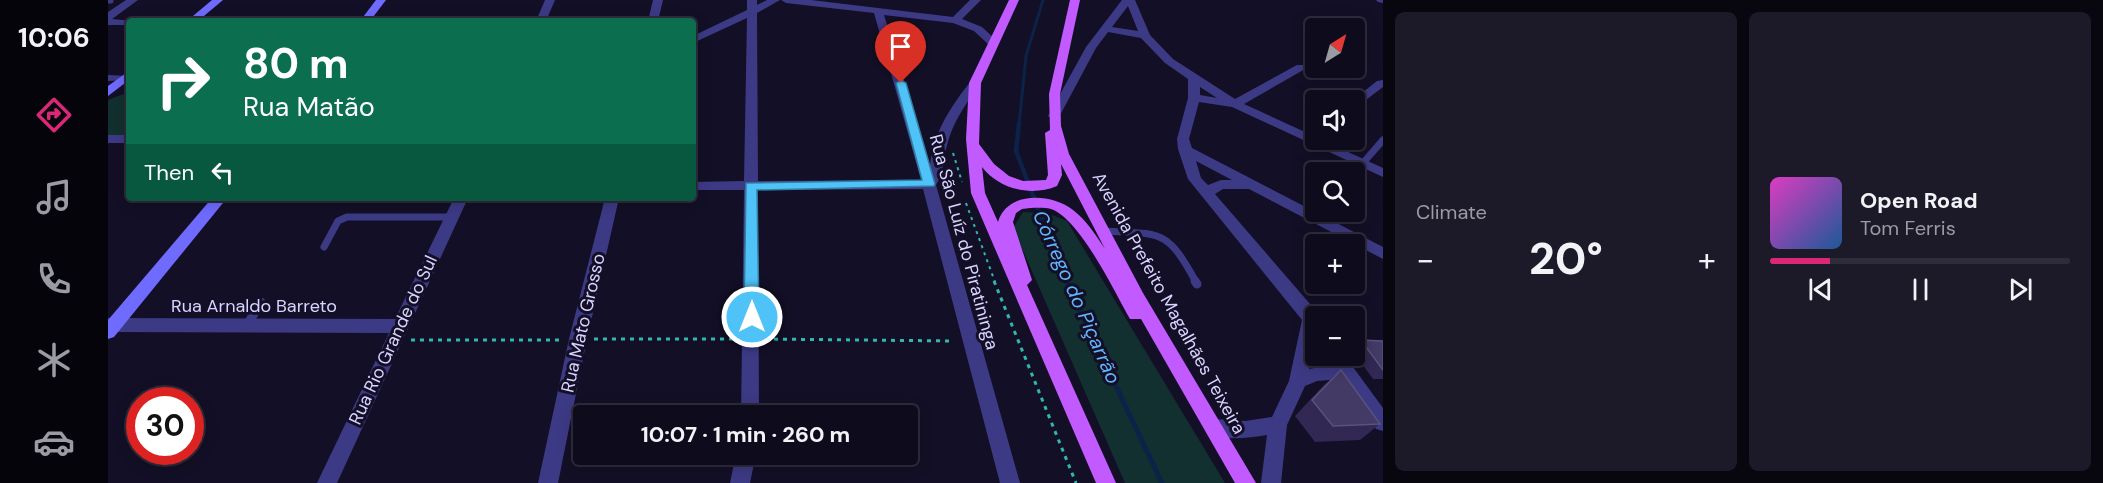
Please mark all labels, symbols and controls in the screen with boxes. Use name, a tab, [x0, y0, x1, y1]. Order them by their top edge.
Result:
north arrow	[1305, 18, 1365, 78]
map controls	[1305, 18, 1365, 366]
text: 10:06	[18, 20, 90, 55]
pin	[875, 21, 926, 83]
icon: arrive	[884, 30, 917, 63]
text: 80 m	[243, 36, 349, 91]
icon: right	[144, 42, 222, 120]
text: Rua Matão	[243, 89, 375, 124]
button: sound	[1305, 90, 1365, 150]
icon: directions	[33, 94, 75, 136]
street label: Rua São Luíz do Piratininga	[924, 132, 1004, 352]
icon: left	[206, 156, 239, 189]
text: Then	[144, 158, 194, 187]
button: search	[1305, 162, 1365, 222]
street label: Avenida Prefeito Magalhães Teixeira	[1087, 168, 1251, 438]
icon: music	[33, 176, 75, 218]
text: Open Road	[1860, 186, 1978, 215]
text: Climate	[1416, 199, 1487, 225]
water label: Córrego do Piçarrão	[1027, 206, 1127, 388]
text: Tom Ferris	[1860, 215, 1956, 241]
text: 20°	[1529, 229, 1603, 288]
button: +	[1305, 234, 1365, 294]
text: −	[1416, 238, 1434, 281]
text: +	[1698, 238, 1716, 281]
street label: Rua Rio Grande do Sul	[343, 251, 443, 429]
street label: Rua Mato Grosso	[555, 251, 611, 395]
icon: phone	[33, 258, 75, 300]
icon: previous	[1804, 273, 1837, 306]
icon: pause	[1904, 273, 1937, 306]
icon: next	[2004, 273, 2037, 306]
position arrow	[720, 285, 784, 349]
street label: Rua Arnaldo Barreto	[171, 294, 337, 318]
button: −	[1305, 306, 1365, 366]
icon: climate	[33, 339, 75, 381]
speed limit sign: 30	[126, 387, 204, 465]
text: 10:07 · 1 min · 260 m	[641, 420, 850, 449]
icon: car	[33, 421, 75, 463]

